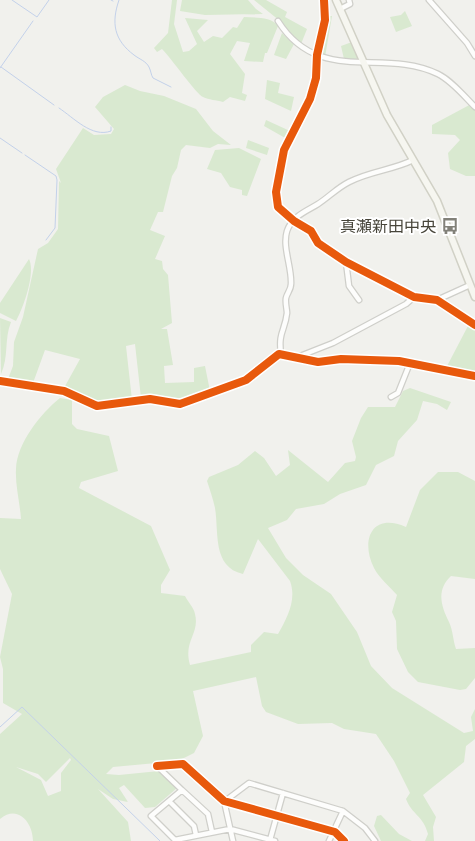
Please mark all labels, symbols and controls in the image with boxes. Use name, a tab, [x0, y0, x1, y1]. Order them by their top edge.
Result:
bus stop icon: 真瀬新田中央	[440, 216, 460, 236]
place label: 真瀬新田中央	[340, 217, 436, 236]

